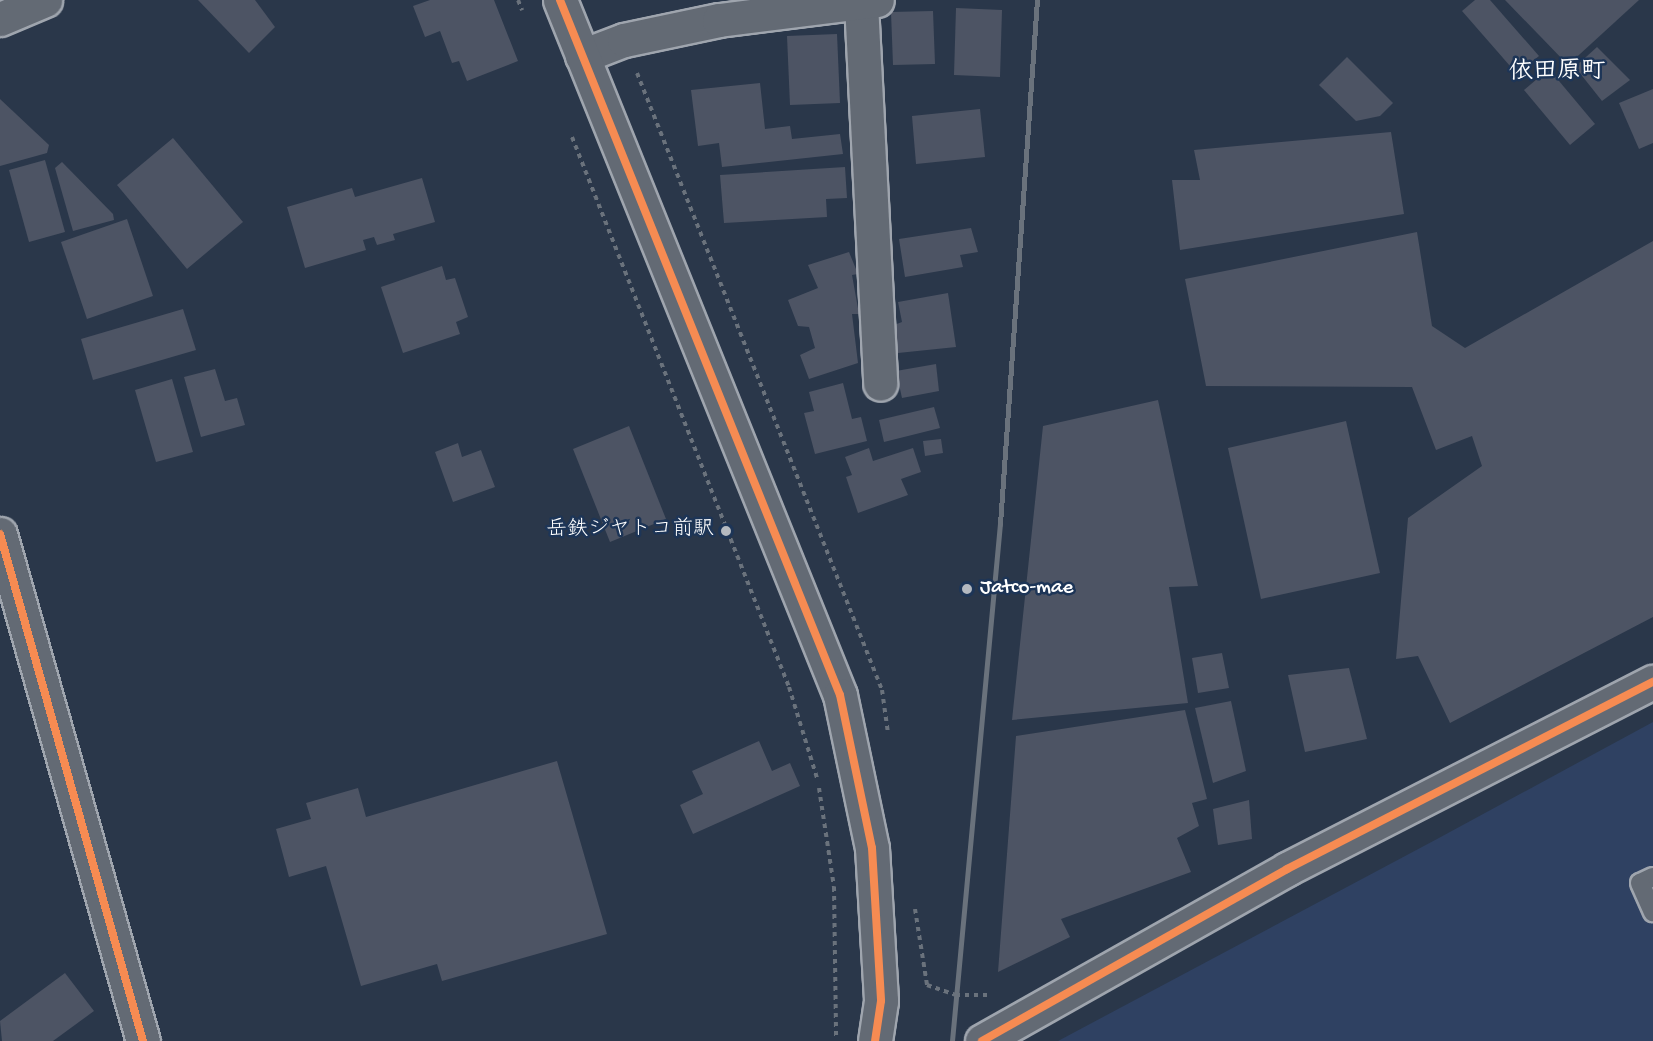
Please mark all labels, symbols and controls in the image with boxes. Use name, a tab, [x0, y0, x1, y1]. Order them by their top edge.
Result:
district label: 依田原町	[1509, 59, 1605, 87]
place label: 岳鉄ジヤトコ前駅	[546, 518, 714, 544]
marker: 岳鉄ジヤトコ前駅	[719, 524, 733, 538]
place label: Jatco-mae	[980, 576, 1073, 602]
marker: Jatco-mae	[958, 580, 976, 598]

